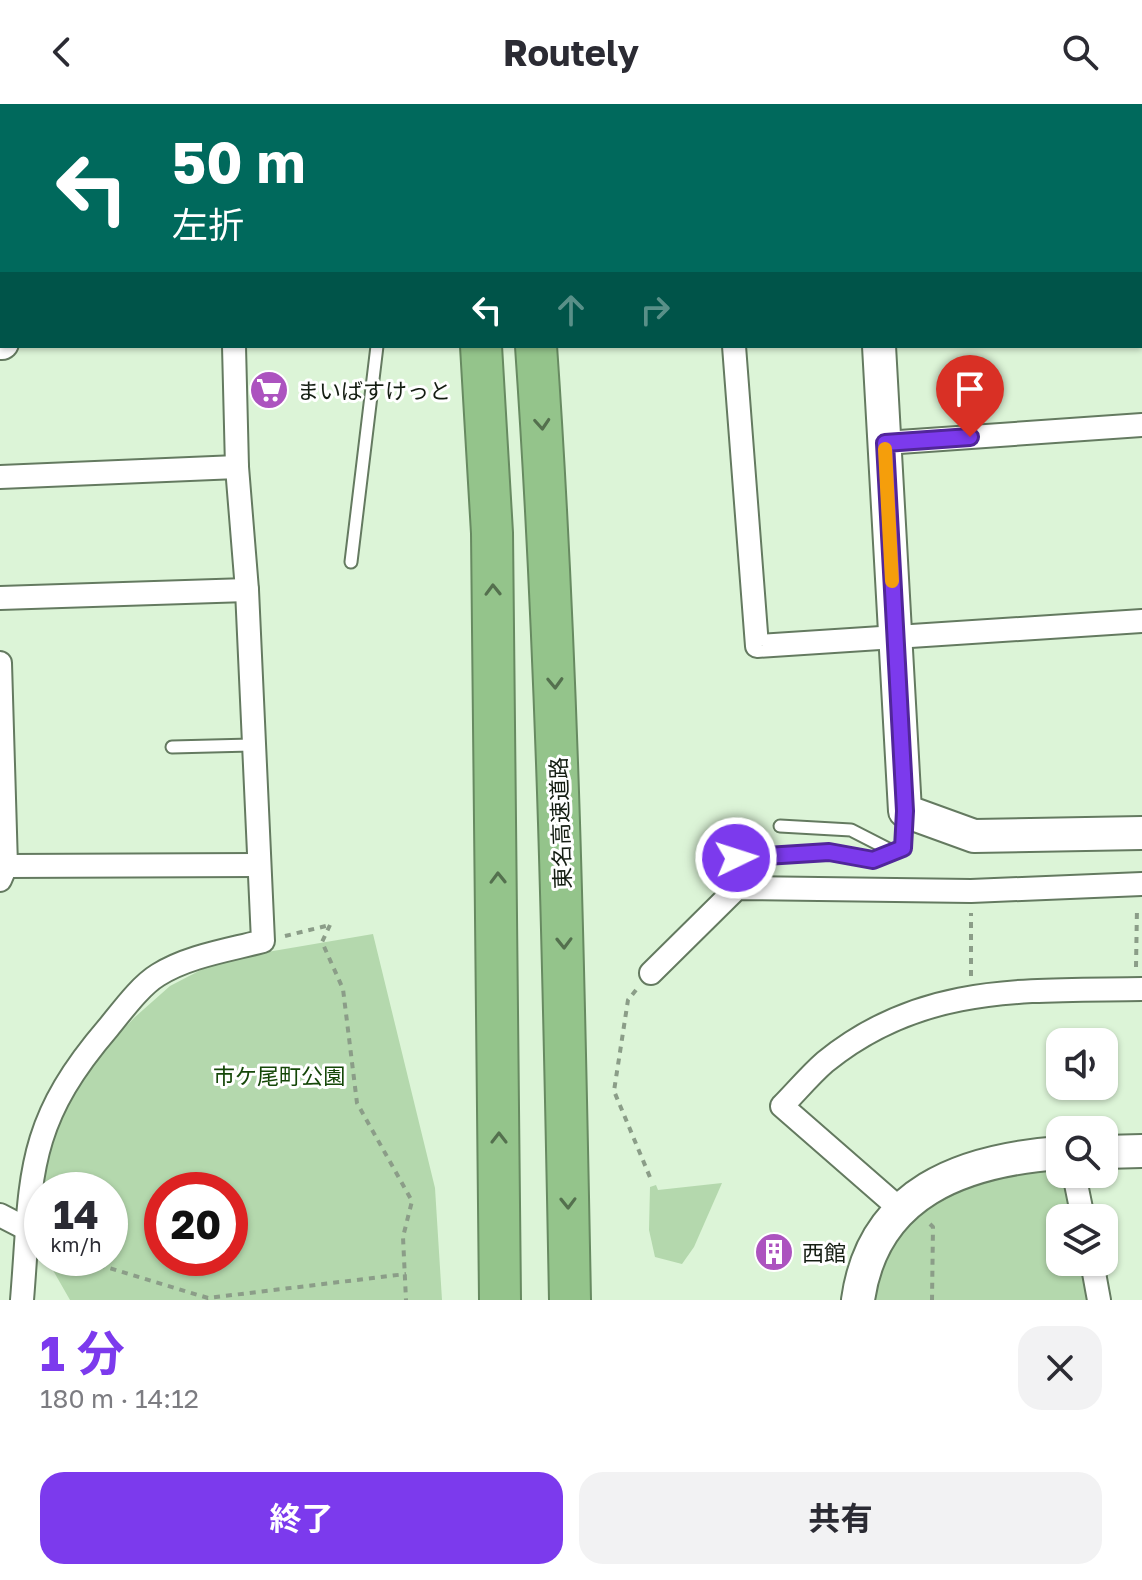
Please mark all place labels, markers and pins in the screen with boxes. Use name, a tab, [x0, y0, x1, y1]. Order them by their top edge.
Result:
pin	[936, 355, 1004, 437]
supermarket icon: まいばすけっと	[248, 369, 290, 411]
place label: まいばすけっと	[297, 377, 451, 404]
building icon: 西館	[753, 1231, 795, 1273]
place label: 西館	[802, 1239, 846, 1266]

